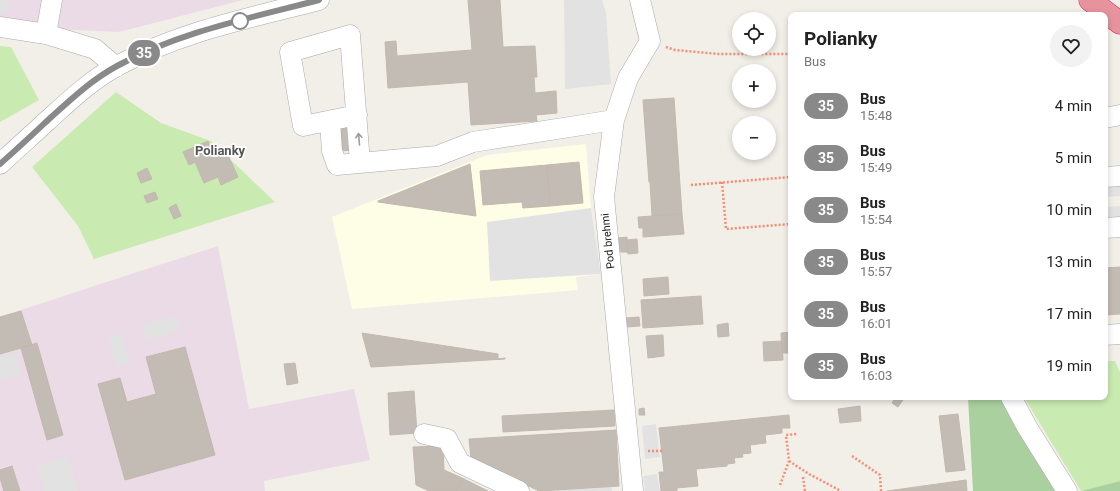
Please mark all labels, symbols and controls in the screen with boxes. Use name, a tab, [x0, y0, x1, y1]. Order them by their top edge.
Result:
unlabelled marker	[231, 12, 249, 30]
map controls	[732, 12, 776, 160]
button: locate	[732, 12, 776, 56]
button: heart	[1050, 25, 1092, 67]
text: Polianky	[804, 27, 877, 50]
line badge: 35	[126, 40, 162, 66]
text: 35	[136, 45, 152, 61]
text: Bus	[804, 54, 826, 69]
button: +	[732, 64, 776, 108]
text: Bus	[860, 90, 886, 108]
text: 4 min	[1055, 97, 1092, 115]
text: 35	[818, 98, 834, 114]
text: 15:48	[860, 108, 892, 123]
button: −	[732, 116, 776, 160]
one-way arrow	[355, 133, 362, 146]
text: Bus	[860, 142, 886, 160]
district label: Polianky	[195, 143, 246, 158]
text: 5 min	[1055, 149, 1092, 167]
text: 35	[818, 150, 834, 166]
text: 15:49	[860, 160, 892, 175]
text: Bus	[860, 194, 886, 212]
text: 10 min	[1046, 201, 1092, 219]
text: 35	[818, 202, 834, 218]
street label: Pod brehmi	[599, 212, 617, 270]
text: 15:54	[860, 212, 892, 227]
text: Bus	[860, 246, 886, 264]
text: 13 min	[1046, 253, 1092, 271]
text: 35	[818, 254, 834, 270]
text: 15:57	[860, 264, 892, 279]
text: Bus	[860, 298, 886, 316]
text: 17 min	[1046, 305, 1092, 323]
text: 35	[818, 306, 834, 322]
text: 16:01	[860, 316, 892, 331]
text: Bus	[860, 350, 886, 368]
text: 19 min	[1046, 357, 1092, 375]
text: 35	[818, 358, 834, 374]
text: 16:03	[860, 368, 892, 383]

